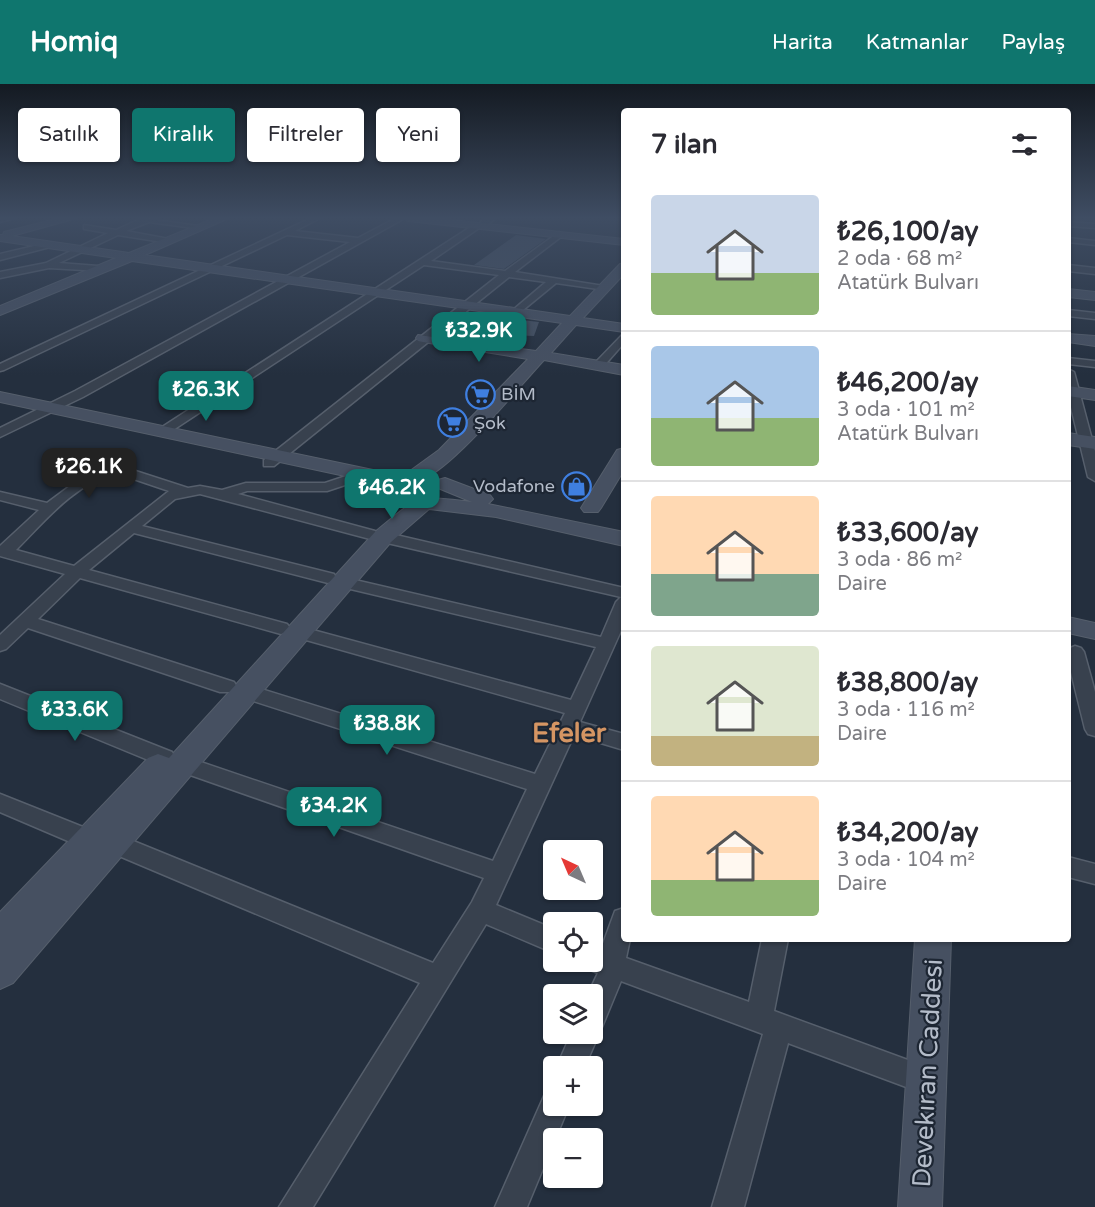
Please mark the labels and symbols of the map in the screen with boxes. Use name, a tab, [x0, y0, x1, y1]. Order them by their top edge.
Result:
pin: ₺32.9K	[430, 312, 528, 363]
pin: ₺26.3K	[157, 371, 255, 422]
supermarket icon: BİM	[464, 378, 496, 410]
place label: BİM	[501, 383, 536, 405]
supermarket icon: Şok	[437, 407, 469, 439]
place label: Şok	[474, 412, 506, 434]
pin: ₺26.1K	[40, 448, 138, 499]
pin: ₺46.2K	[343, 469, 441, 520]
shop icon: Vodafone	[560, 470, 592, 502]
place label: Vodafone	[473, 475, 555, 497]
pin: ₺33.6K	[26, 691, 124, 742]
pin: ₺38.8K	[338, 705, 436, 756]
district label: Efeler	[532, 717, 607, 750]
pin: ₺34.2K	[285, 787, 383, 838]
north arrow	[543, 840, 603, 900]
street label: Devekıran Caddesi	[906, 958, 949, 1188]

